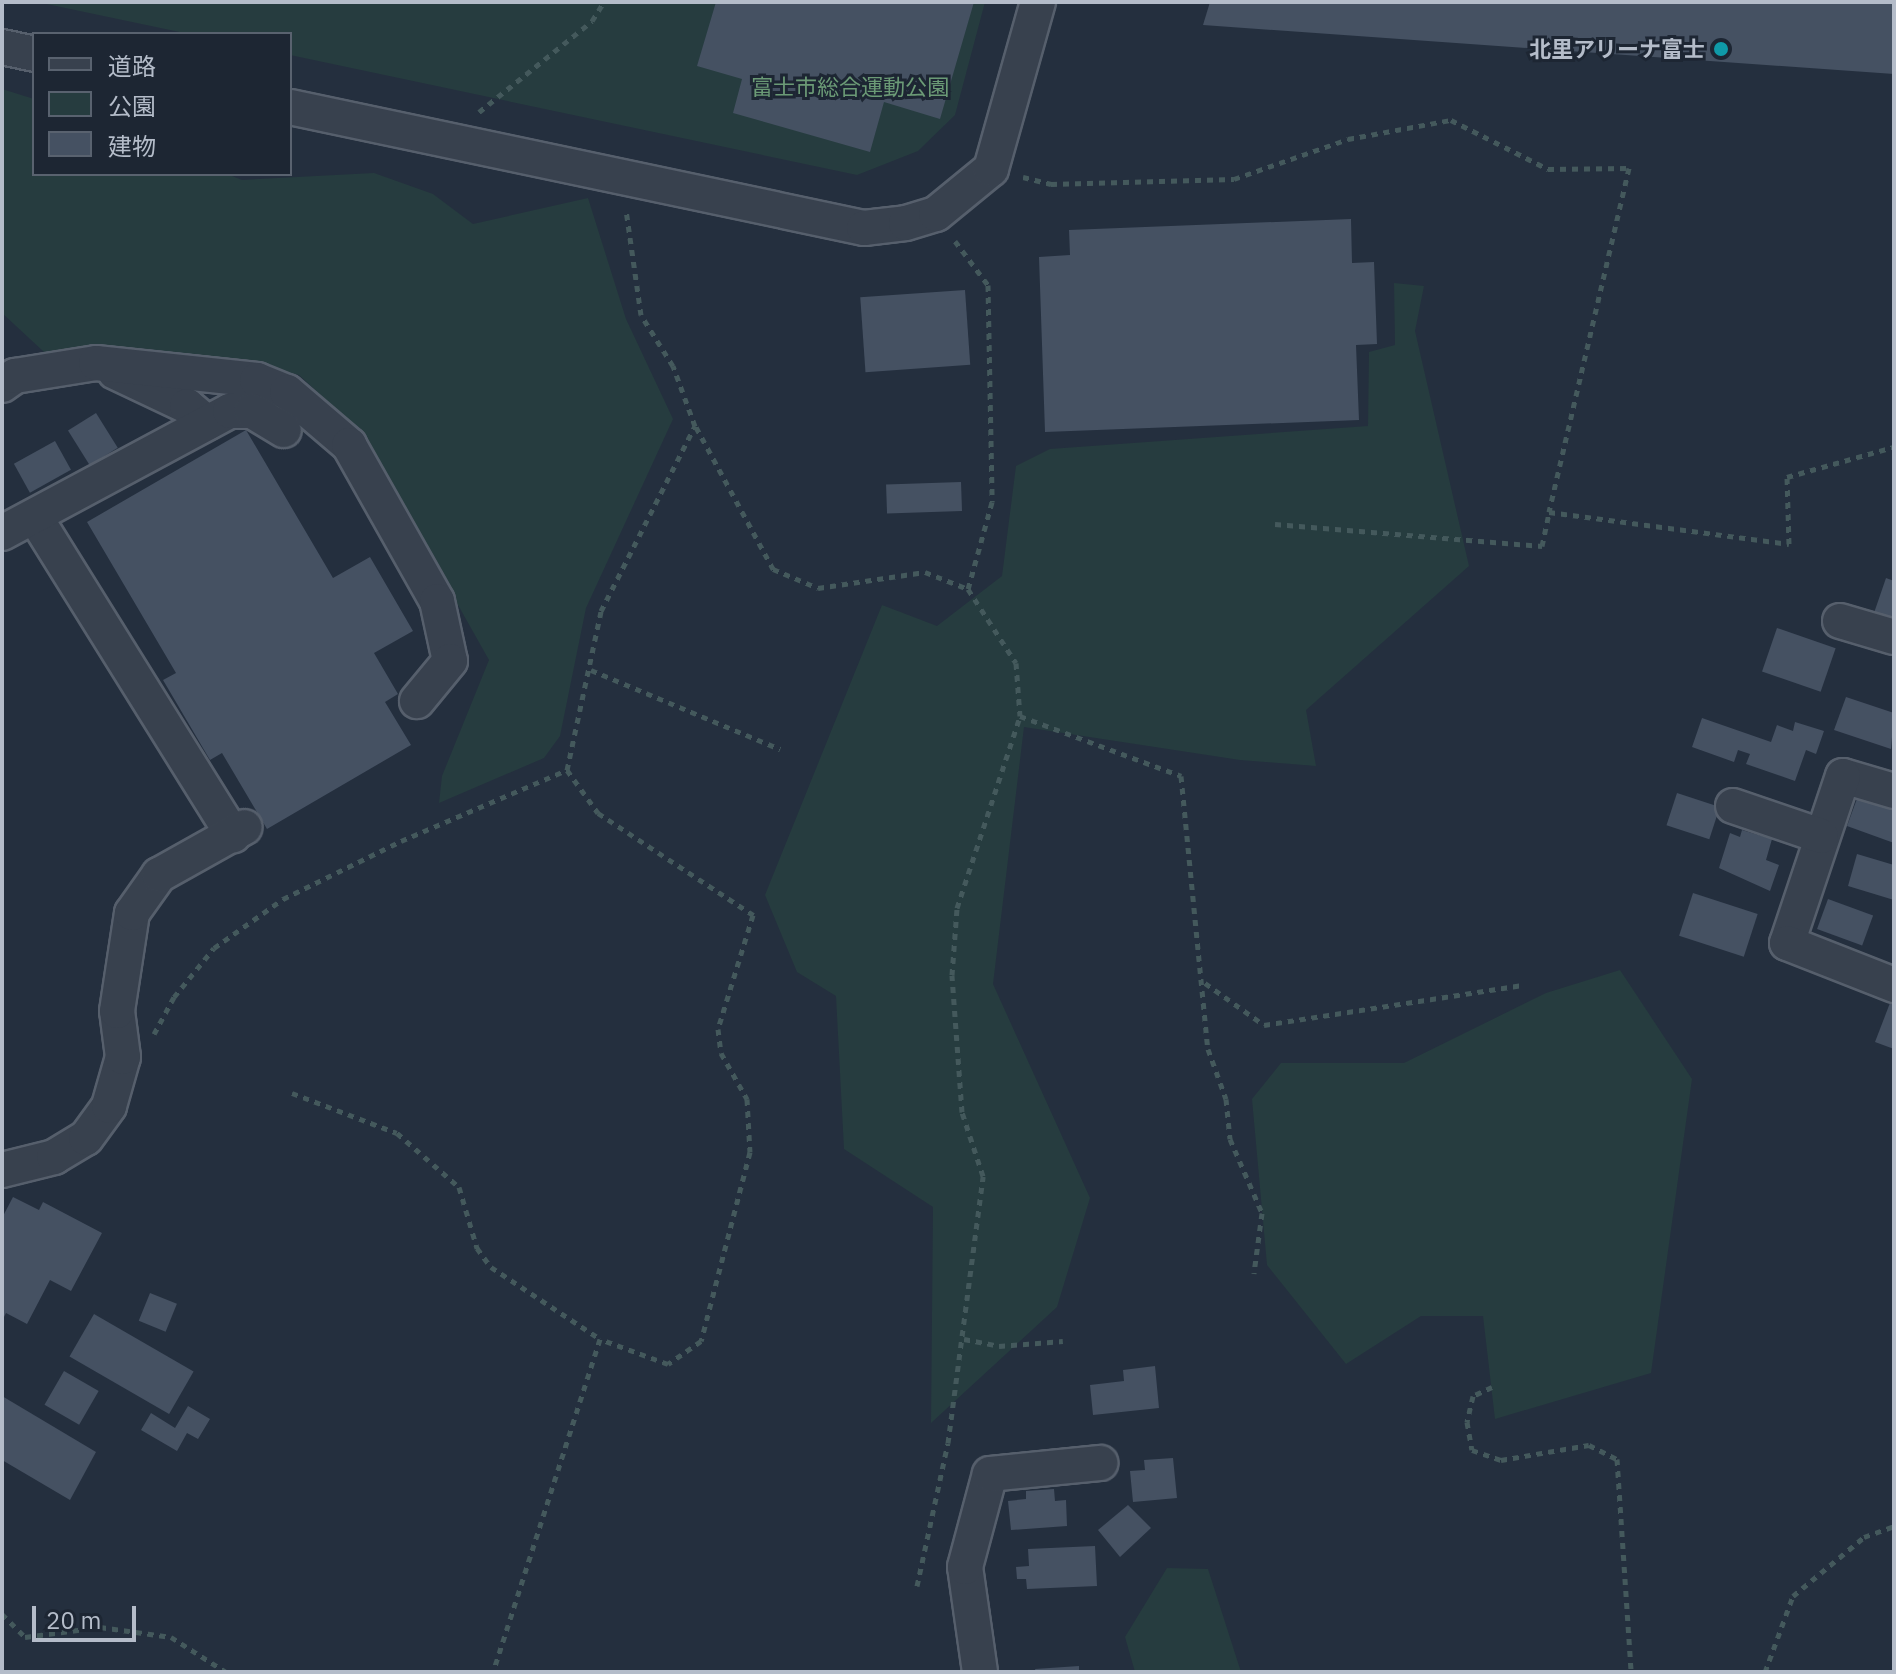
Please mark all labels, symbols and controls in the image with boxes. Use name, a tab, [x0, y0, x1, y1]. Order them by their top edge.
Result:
legend	[32, 32, 292, 176]
place label: 北里アリーナ富士	[1529, 36, 1705, 62]
marker: 北里アリーナ富士	[1712, 40, 1730, 58]
text: 道路	[108, 50, 156, 82]
park label: 富士市総合運動公園	[751, 74, 949, 100]
text: 公園	[108, 90, 156, 122]
text: 建物	[108, 130, 156, 162]
scale bar	[36, 1590, 140, 1640]
text: 20 m	[46, 1604, 101, 1636]

